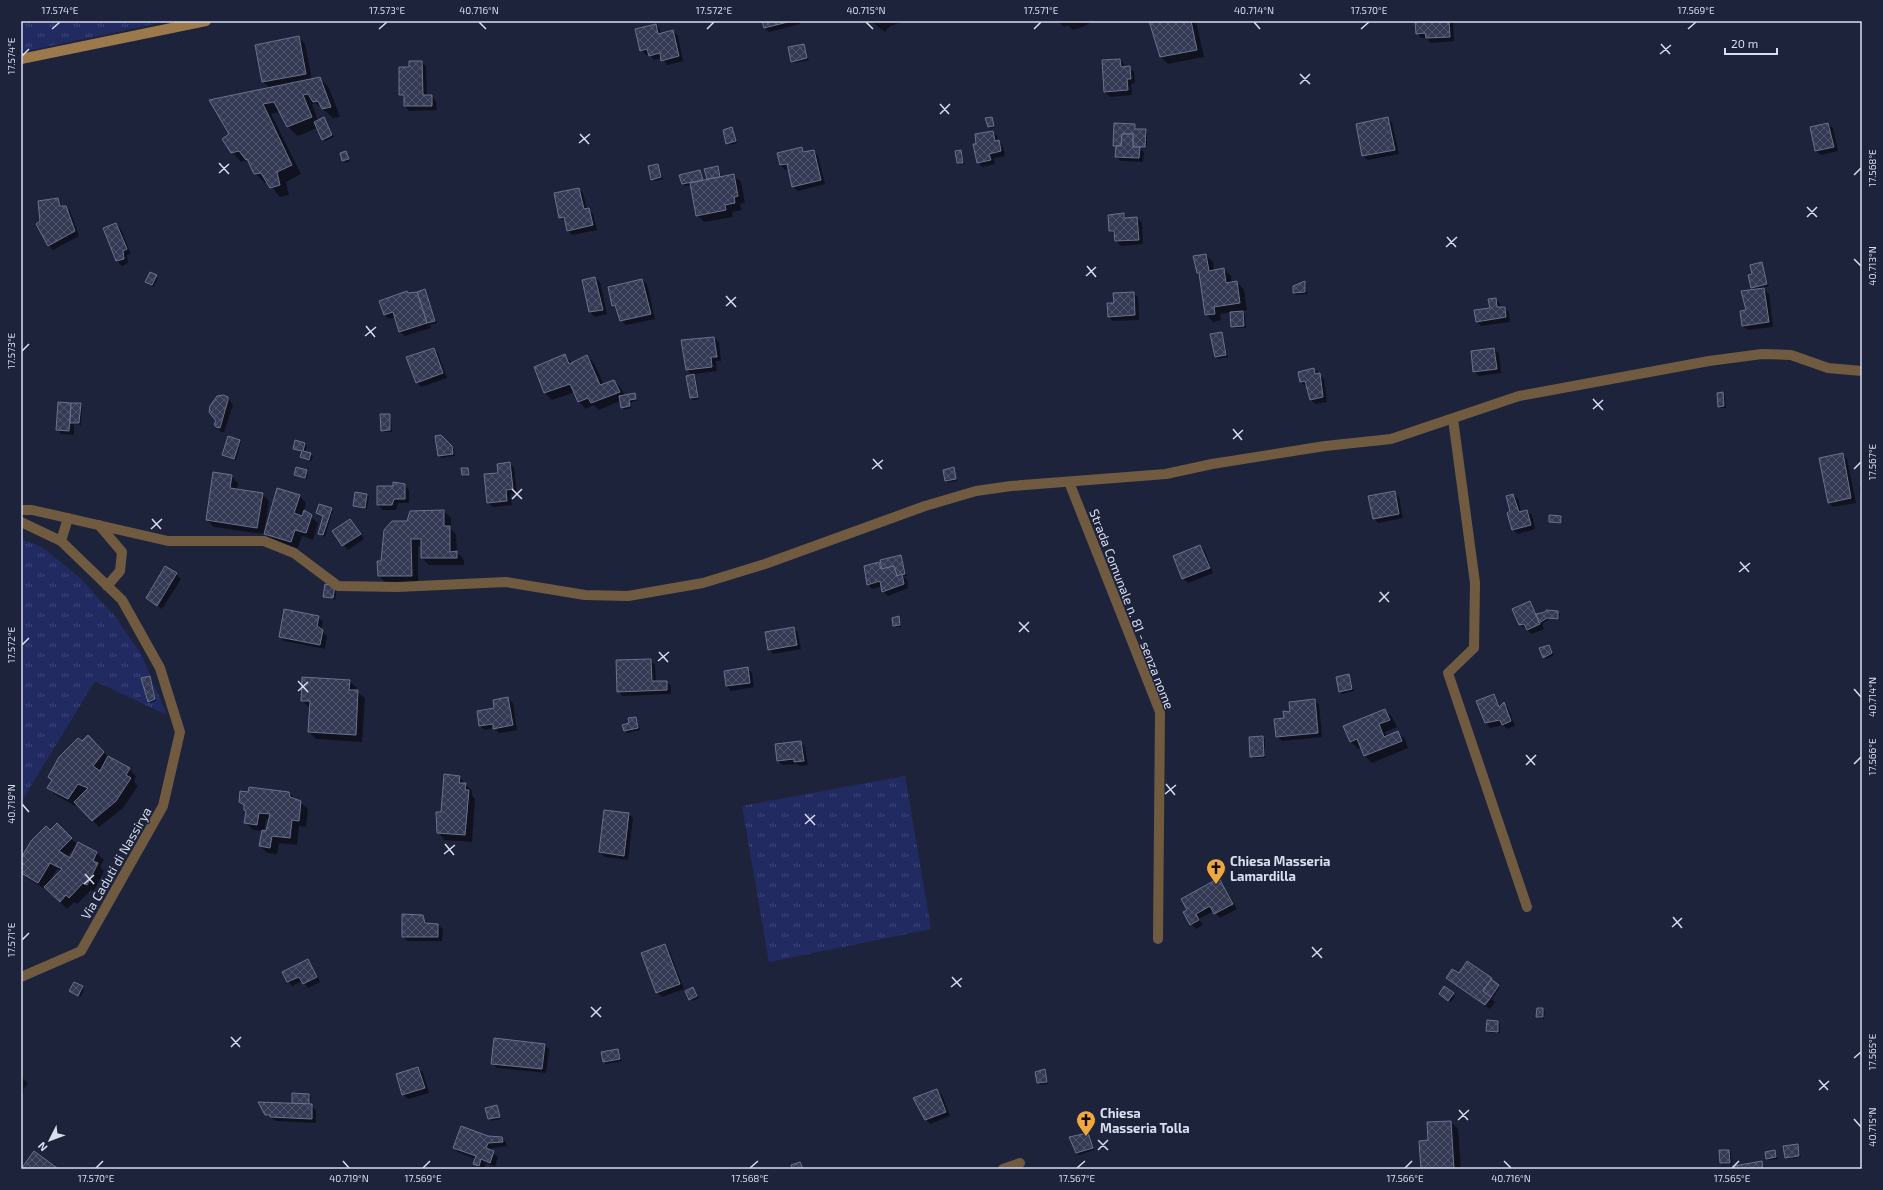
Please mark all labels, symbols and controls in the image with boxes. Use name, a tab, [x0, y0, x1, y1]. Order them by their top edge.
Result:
text: 17.574°E	[42, 4, 79, 16]
text: 17.573°E	[369, 4, 405, 16]
text: 40.716°N	[459, 4, 499, 16]
text: 17.572°E	[696, 4, 733, 16]
text: 40.715°N	[846, 4, 886, 16]
text: 17.571°E	[1024, 4, 1059, 16]
text: 40.714°N	[1234, 4, 1274, 16]
text: 17.570°E	[1351, 4, 1388, 16]
text: 17.569°E	[1678, 4, 1715, 16]
scale bar	[1725, 30, 1777, 56]
text: 20 m	[1731, 36, 1758, 50]
text: 17.574°E	[5, 37, 17, 74]
text: 17.568°E	[1866, 149, 1878, 187]
text: 40.713°N	[1866, 246, 1878, 286]
text: 17.573°E	[5, 333, 17, 369]
text: 17.567°E	[1866, 443, 1878, 480]
street label: Strada Comunale n. 81 - senza nome	[1086, 507, 1178, 711]
text: 17.572°E	[5, 626, 17, 663]
text: 40.714°N	[1866, 677, 1878, 717]
text: 17.566°E	[1866, 738, 1878, 775]
text: 40.719°N	[5, 784, 17, 824]
street label: Via Caduti di Nassirya	[77, 804, 155, 922]
place label: Chiesa Masseria Lamardilla	[1230, 853, 1331, 884]
church icon: Chiesa Masseria Lamardilla	[1205, 857, 1227, 885]
text: 17.571°E	[5, 922, 17, 957]
text: 17.565°E	[1866, 1033, 1878, 1070]
place label: Chiesa Masseria Tolla	[1100, 1105, 1190, 1136]
text: 40.715°N	[1866, 1107, 1878, 1147]
church icon: Chiesa Masseria Tolla	[1075, 1109, 1097, 1137]
north arrow	[30, 1120, 70, 1160]
text: N	[35, 1140, 50, 1154]
text: 17.570°E	[78, 1172, 115, 1184]
text: 40.719°N	[329, 1172, 369, 1184]
text: 17.569°E	[405, 1172, 442, 1184]
text: 17.568°E	[731, 1172, 769, 1184]
text: 17.567°E	[1059, 1172, 1096, 1184]
text: 17.566°E	[1387, 1172, 1424, 1184]
text: 40.716°N	[1491, 1172, 1531, 1184]
text: 17.565°E	[1714, 1172, 1751, 1184]

